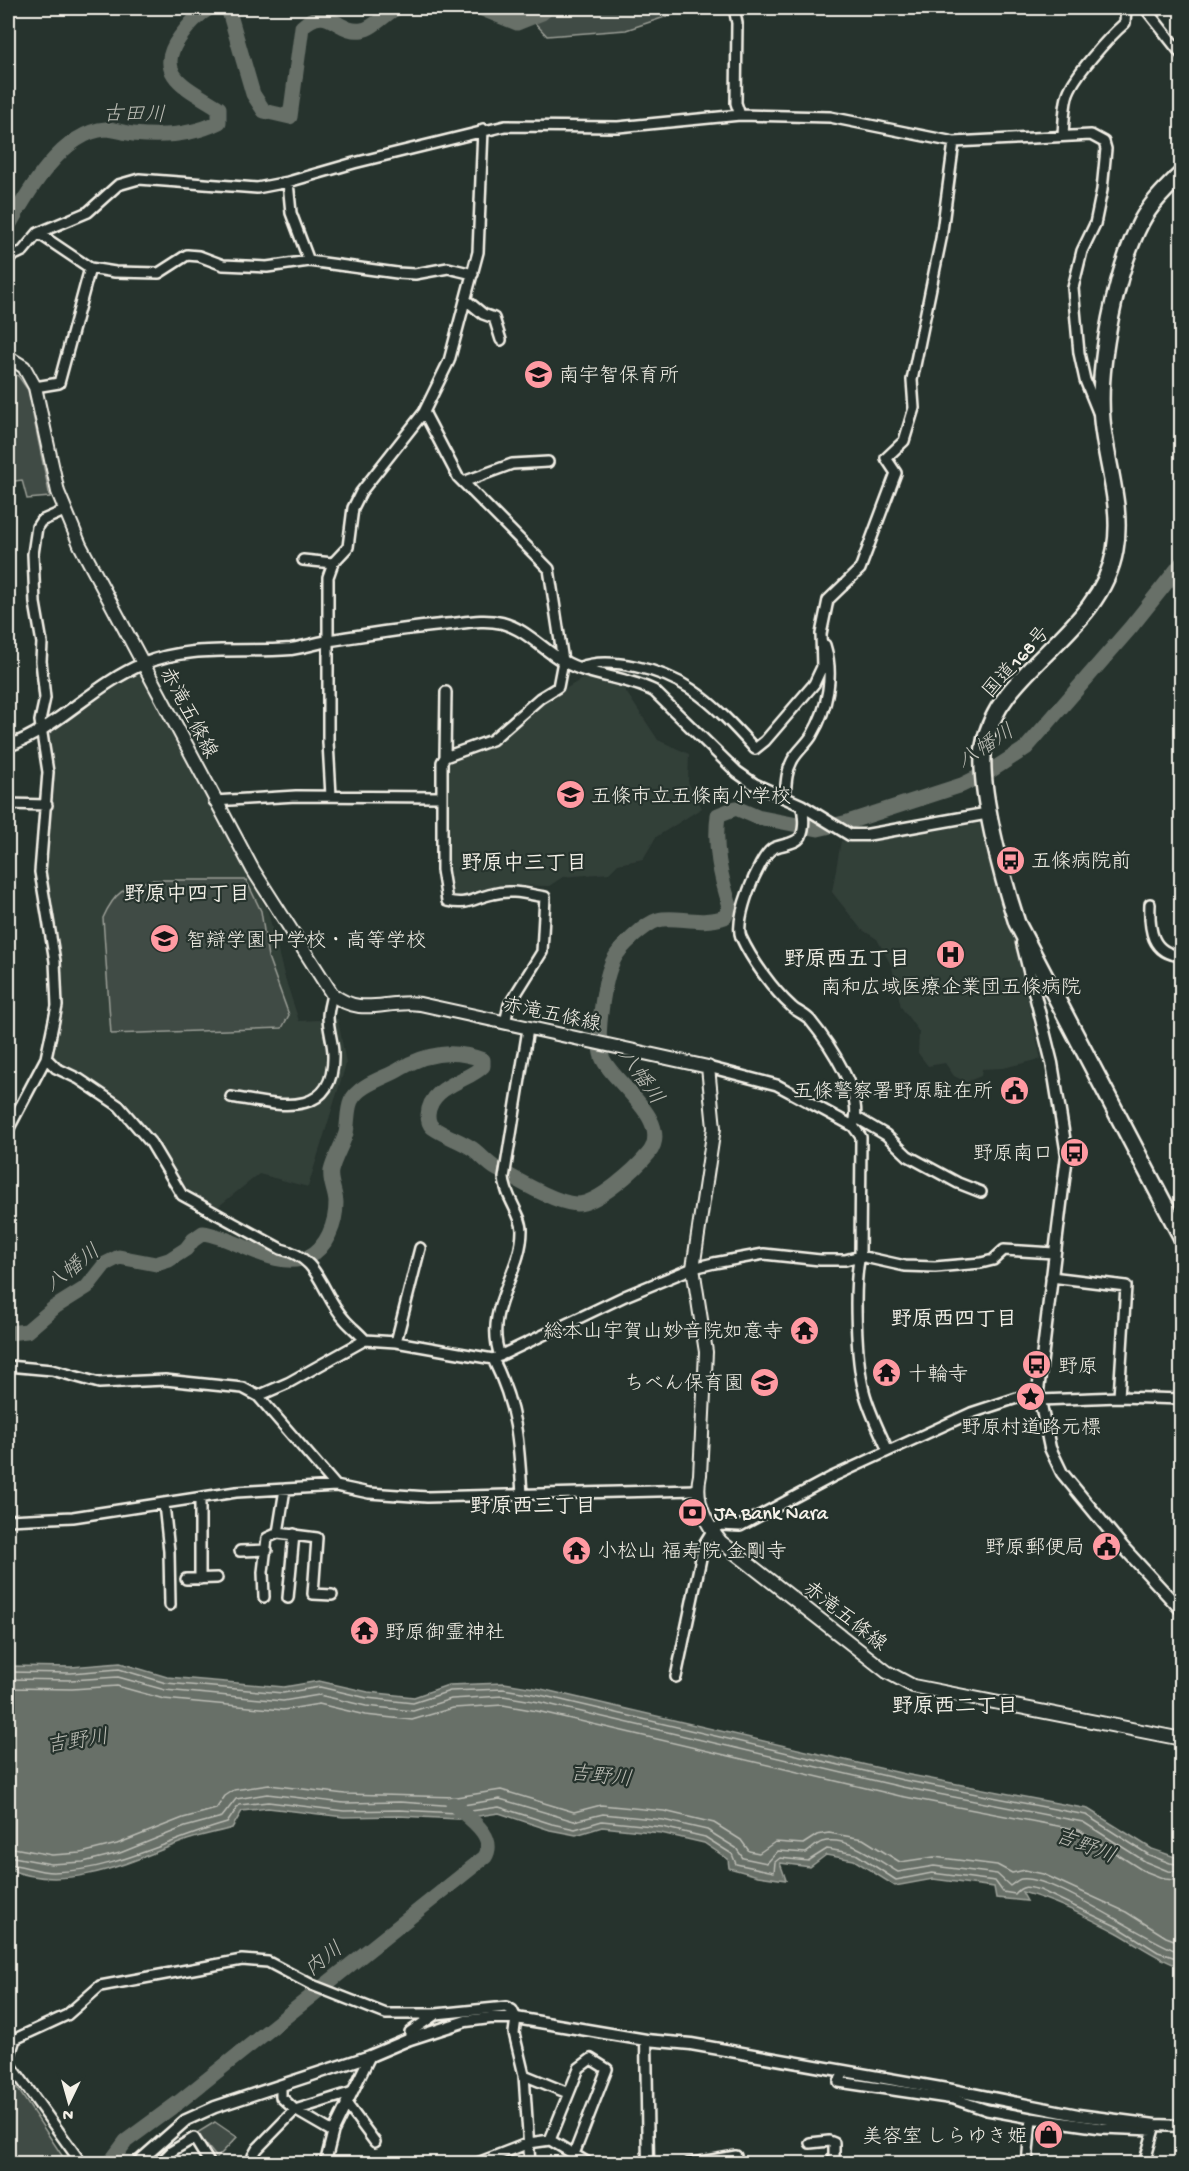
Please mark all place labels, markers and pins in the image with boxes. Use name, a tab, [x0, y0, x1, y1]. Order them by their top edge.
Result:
school or university icon: 南宇智保育所	[522, 358, 554, 390]
place label: 南宇智保育所	[559, 364, 679, 389]
school or university icon: 五條市立五條南小学校	[554, 779, 586, 811]
place label: 五條市立五條南小学校	[591, 785, 791, 810]
bus stop icon: 五條病院前	[994, 844, 1026, 876]
place label: 五條病院前	[1031, 850, 1131, 875]
school or university icon: 智辯学園中学校・高等学校	[149, 923, 181, 955]
place label: 智辯学園中学校・高等学校	[186, 929, 426, 954]
hospital icon: 南和広域医療企業団五條病院	[935, 939, 967, 971]
place label: 南和広域医療企業団五條病院	[821, 976, 1081, 1001]
public building icon: 五條警察署野原駐在所	[998, 1074, 1030, 1106]
place label: 五條警察署野原駐在所	[793, 1080, 993, 1105]
bus stop icon: 野原南口	[1058, 1136, 1090, 1168]
place label: 野原南口	[973, 1142, 1053, 1167]
temple icon: 総本山宇賀山妙音院如意寺	[788, 1314, 820, 1346]
place label: 総本山宇賀山妙音院如意寺	[543, 1320, 783, 1345]
bus stop icon: 野原	[1021, 1349, 1053, 1381]
temple icon: 十輪寺	[871, 1357, 903, 1389]
place label: 野原	[1058, 1357, 1098, 1380]
place label: 十輪寺	[908, 1363, 968, 1388]
school or university icon: ちべん保育園	[749, 1366, 781, 1398]
place label: ちべん保育園	[624, 1372, 744, 1397]
place icon: 野原村道路元標	[1015, 1380, 1047, 1412]
place label: 野原村道路元標	[961, 1417, 1101, 1441]
bank icon: JA Bank Nara	[677, 1496, 709, 1528]
place label: JA Bank Nara	[714, 1504, 829, 1527]
public building icon: 野原郵便局	[1090, 1530, 1122, 1562]
temple icon: 小松山 福寿院 金剛寺	[560, 1534, 592, 1566]
place label: 野原郵便局	[985, 1537, 1085, 1561]
place label: 小松山 福寿院 金剛寺	[597, 1540, 786, 1565]
temple icon: 野原御霊神社	[348, 1615, 380, 1647]
place label: 野原御霊神社	[385, 1621, 505, 1646]
shop icon: 美容室 しらゆき姫	[1032, 2119, 1064, 2151]
place label: 美容室 しらゆき姫	[862, 2126, 1027, 2150]

